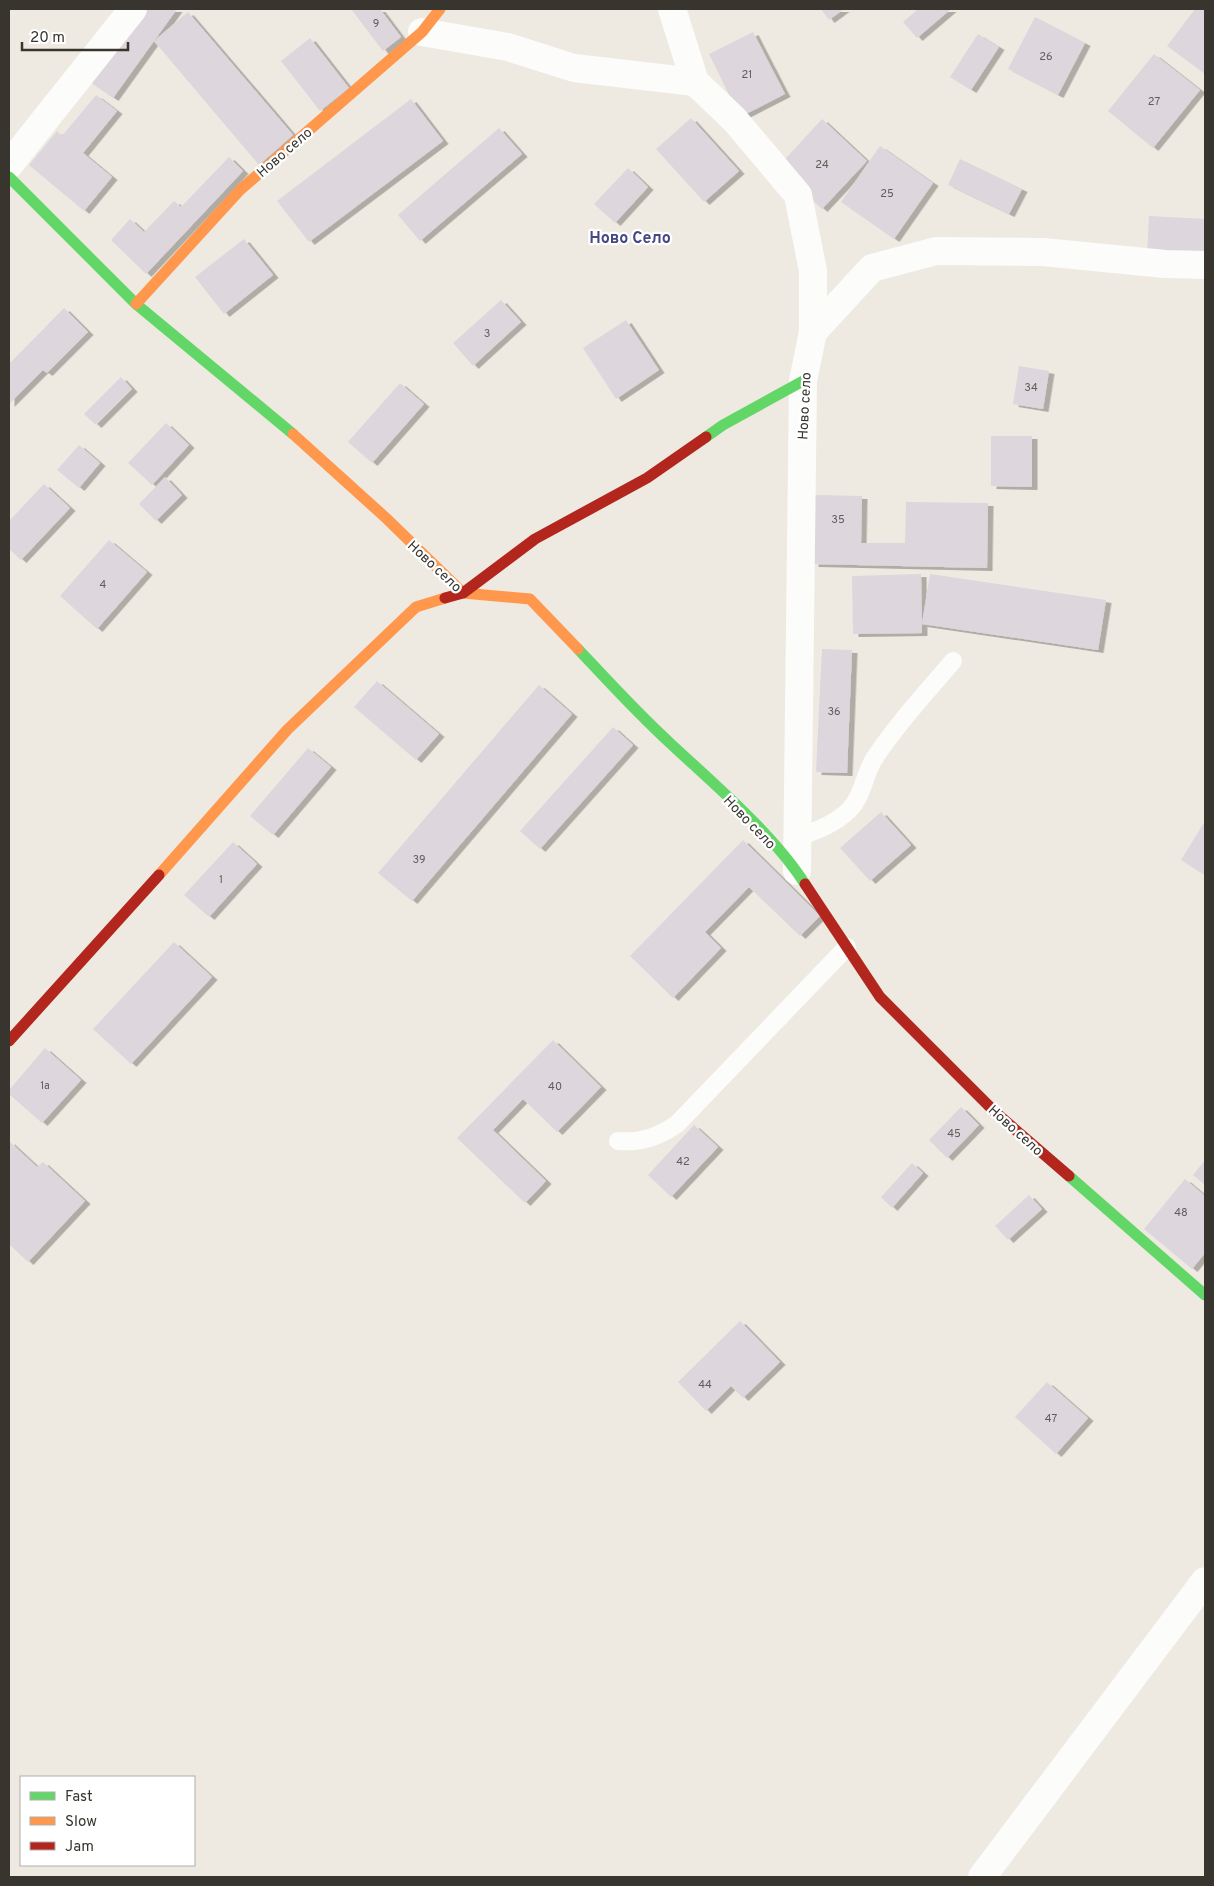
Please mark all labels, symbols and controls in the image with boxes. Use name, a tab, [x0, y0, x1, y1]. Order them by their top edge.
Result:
house number: 9	[373, 17, 379, 31]
scale bar	[22, 20, 129, 52]
text: 20 m	[30, 29, 65, 48]
house number: 26	[1039, 50, 1053, 64]
house number: 21	[742, 68, 752, 82]
house number: 27	[1148, 95, 1160, 109]
street label: Ново село	[254, 124, 316, 182]
house number: 24	[815, 158, 829, 172]
house number: 25	[880, 187, 894, 201]
district label: Ново Село	[589, 229, 671, 249]
house number: 3	[484, 327, 490, 341]
street label: Ново село	[795, 372, 816, 440]
house number: 34	[1024, 381, 1038, 395]
house number: 35	[831, 513, 845, 527]
street label: Ново село	[403, 538, 465, 597]
house number: 4	[100, 578, 107, 592]
house number: 36	[827, 705, 841, 719]
street label: Ново село	[719, 793, 779, 853]
house number: 39	[413, 853, 425, 867]
house number: 1	[219, 873, 223, 887]
house number: 1a	[40, 1079, 50, 1093]
house number: 40	[548, 1080, 562, 1094]
street label: Ново село	[984, 1102, 1046, 1160]
house number: 45	[947, 1127, 961, 1141]
house number: 42	[676, 1155, 690, 1169]
house number: 48	[1174, 1206, 1188, 1220]
house number: 44	[698, 1378, 712, 1392]
house number: 47	[1045, 1412, 1057, 1426]
legend	[20, 1776, 195, 1866]
text: Fast	[65, 1788, 93, 1807]
text: Slow	[65, 1813, 97, 1832]
text: Jam	[65, 1838, 94, 1857]

